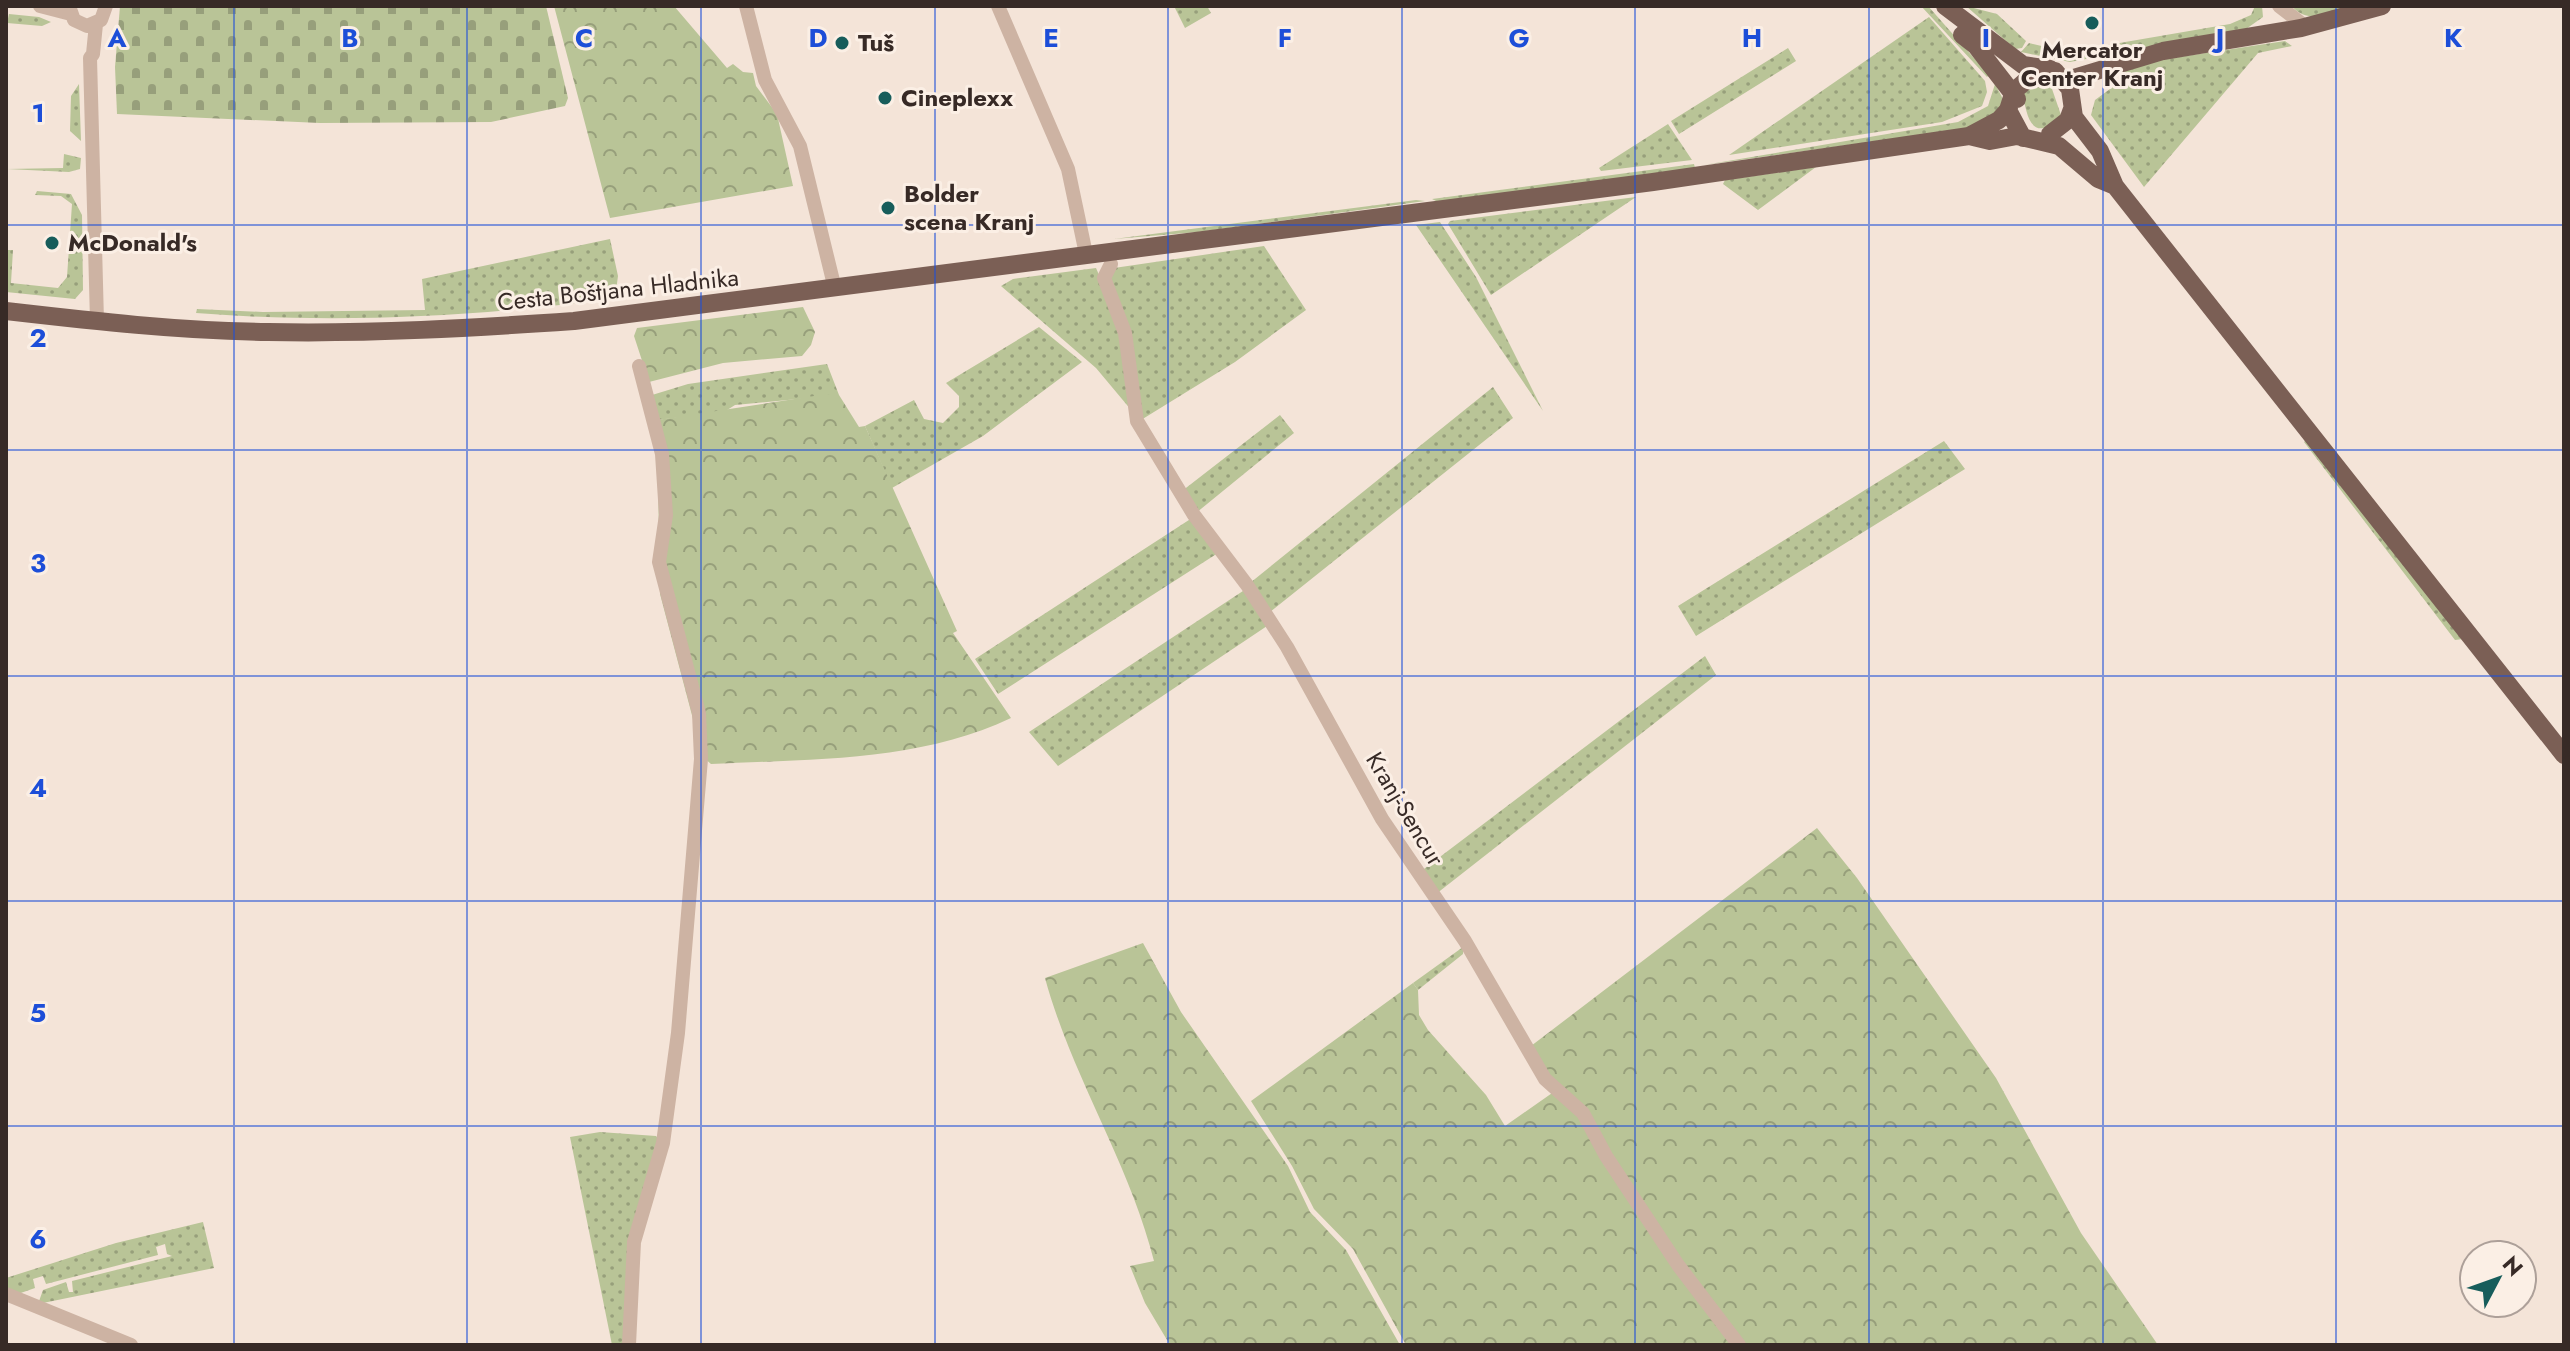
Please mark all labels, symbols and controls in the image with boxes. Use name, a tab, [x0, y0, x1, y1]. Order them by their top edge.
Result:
marker: Mercator Center Kranj	[2083, 14, 2101, 32]
text: A	[106, 19, 127, 57]
text: B	[341, 19, 359, 57]
text: C	[575, 19, 593, 57]
text: D	[808, 19, 828, 57]
text: E	[1043, 19, 1059, 57]
text: F	[1278, 19, 1292, 57]
text: G	[1508, 19, 1530, 57]
text: H	[1742, 19, 1762, 57]
text: I	[1982, 19, 1990, 57]
text: J	[2211, 19, 2224, 57]
text: K	[2444, 19, 2463, 57]
place label: Tuš	[858, 25, 894, 60]
place label: Mercator Center Kranj	[2021, 32, 2163, 95]
marker: Tuš	[833, 34, 851, 52]
place label: Cineplexx	[901, 80, 1013, 115]
marker: Cineplexx	[876, 89, 894, 107]
text: 1	[31, 94, 45, 132]
place label: Bolder scena Kranj	[904, 176, 1034, 239]
marker: Bolder scena Kranj	[879, 199, 897, 217]
place label: McDonald's	[68, 225, 197, 260]
marker: McDonald's	[43, 234, 61, 252]
street label: Cesta Boštjana Hladnika	[495, 259, 740, 320]
text: 2	[29, 319, 47, 357]
text: 3	[30, 544, 46, 582]
street label: Kranj-Sencur	[1358, 745, 1454, 873]
text: 4	[29, 769, 47, 807]
text: 5	[30, 994, 46, 1032]
text: 6	[29, 1220, 47, 1258]
north arrow	[2458, 1239, 2538, 1319]
text: N	[2495, 1249, 2531, 1283]

